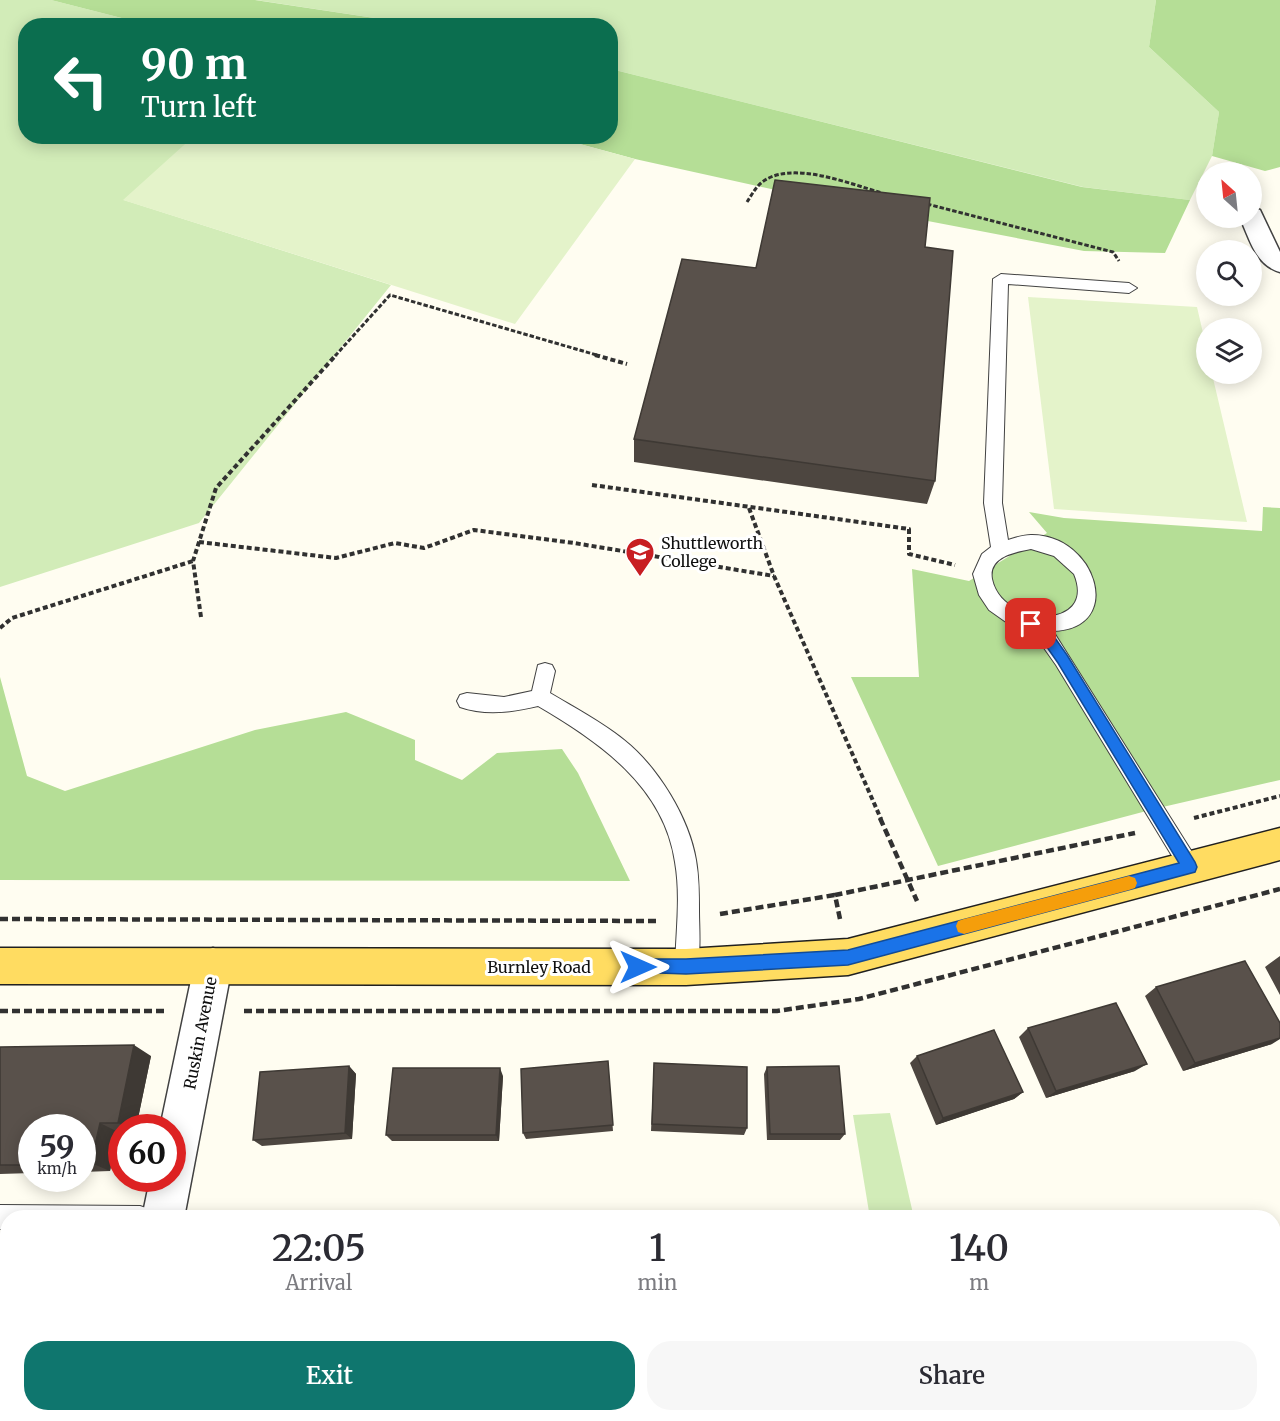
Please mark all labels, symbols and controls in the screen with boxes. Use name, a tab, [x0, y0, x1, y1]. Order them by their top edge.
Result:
text: 90 m	[141, 38, 247, 90]
icon: left	[42, 42, 120, 120]
text: Turn left	[141, 90, 256, 124]
north arrow	[1196, 162, 1262, 228]
map controls	[1196, 162, 1262, 384]
button: search	[1196, 240, 1262, 306]
button: layers	[1196, 318, 1262, 384]
place label: Shuttleworth College	[661, 533, 764, 571]
school or university icon: Shuttleworth College	[624, 536, 656, 578]
pin	[1005, 598, 1056, 649]
icon: arrive	[1014, 607, 1047, 640]
position arrow	[606, 935, 670, 999]
street label: Burnley Road	[487, 957, 591, 977]
street label: Ruskin Avenue	[179, 975, 221, 1091]
speed limit sign: 60	[108, 1114, 186, 1192]
text: 59	[39, 1127, 75, 1165]
text: km/h	[37, 1159, 77, 1178]
text: 22:05	[272, 1226, 366, 1271]
text: 1	[649, 1226, 666, 1271]
text: 140	[949, 1226, 1009, 1271]
text: Arrival	[285, 1270, 352, 1295]
text: min	[638, 1270, 677, 1295]
text: m	[969, 1270, 989, 1295]
button: Exit	[24, 1341, 635, 1410]
button: Share	[647, 1341, 1257, 1410]

